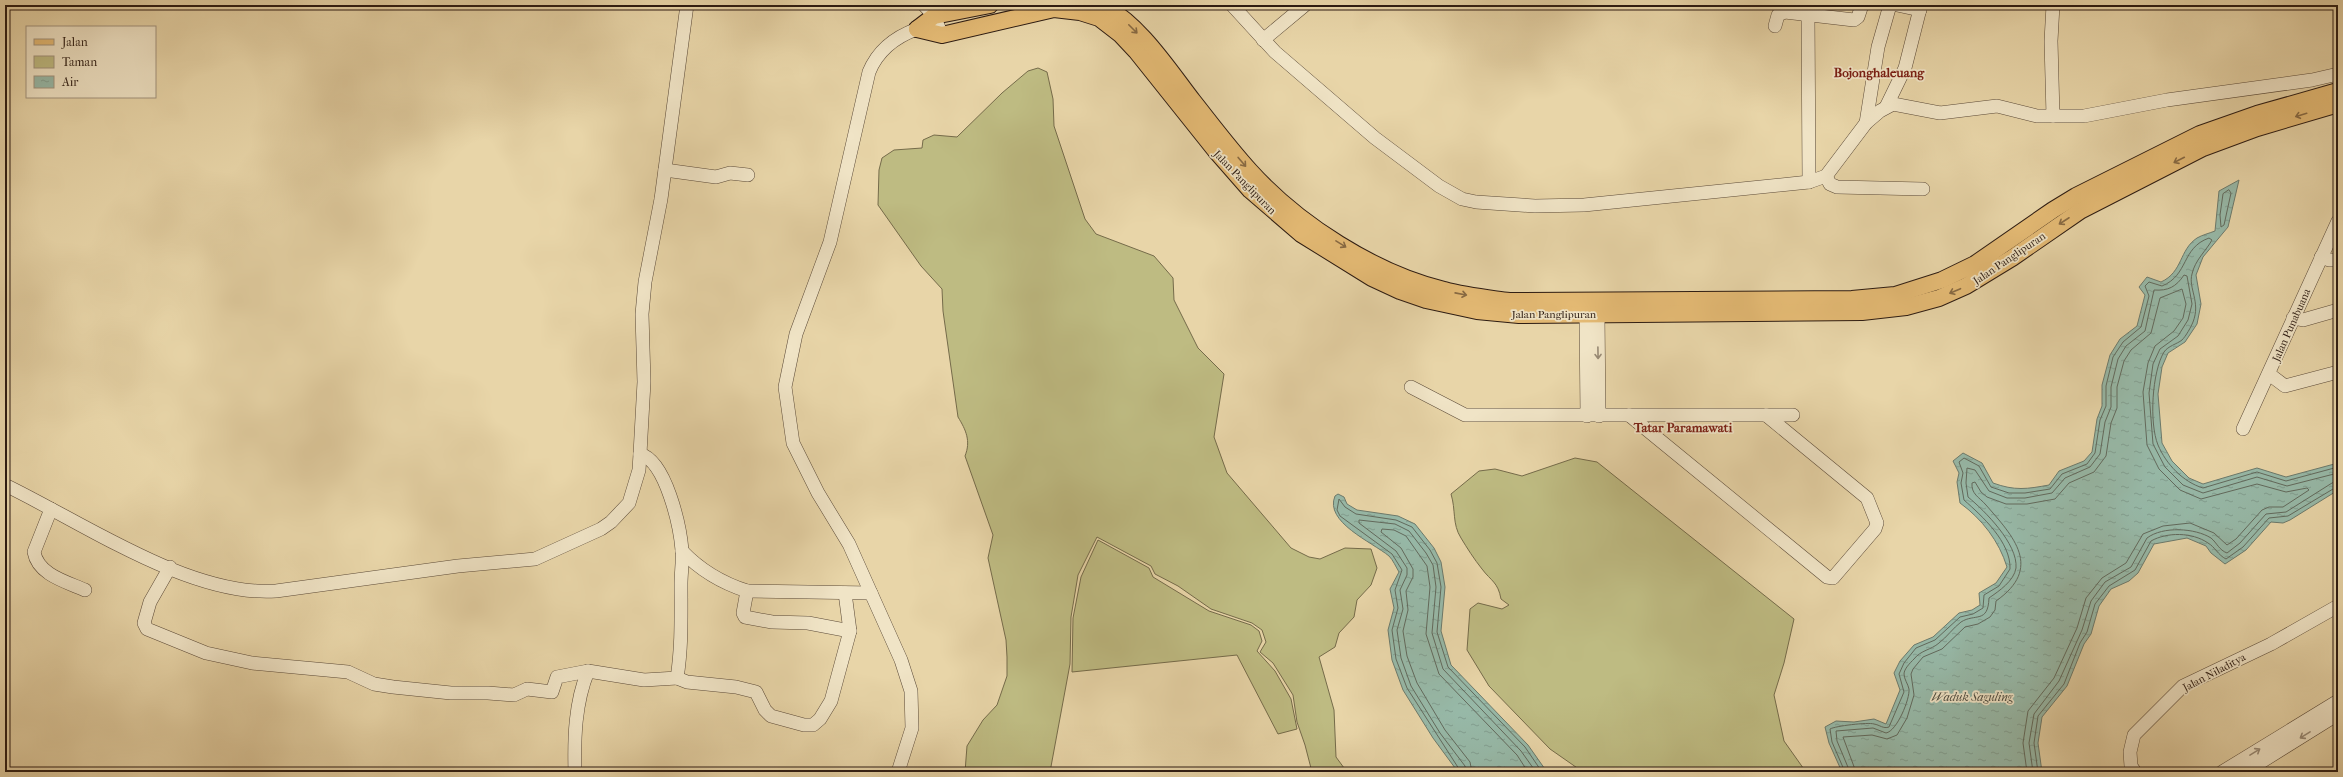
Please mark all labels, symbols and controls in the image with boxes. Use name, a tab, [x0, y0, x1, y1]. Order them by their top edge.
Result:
one-way arrow	[1128, 24, 1138, 34]
legend	[26, 26, 156, 98]
text: Jalan	[61, 35, 88, 49]
text: Taman	[62, 55, 97, 69]
district label: Bojonghaleuang	[1834, 65, 1925, 81]
text: Air	[61, 75, 79, 89]
one-way arrow	[2294, 112, 2307, 119]
street label: Jalan Panglipuran	[1210, 147, 1279, 218]
one-way arrow	[1238, 156, 1246, 167]
one-way arrow	[2173, 157, 2185, 164]
one-way arrow	[2059, 217, 2070, 225]
street label: Jalan Panglipuran	[1970, 229, 2048, 288]
one-way arrow	[1336, 240, 1347, 249]
street label: Jalan Punabuana	[2269, 286, 2314, 365]
one-way arrow	[1949, 288, 1961, 295]
one-way arrow	[1454, 290, 1467, 298]
street label: Jalan Panglipuran	[1511, 308, 1597, 321]
one-way arrow	[1595, 346, 1602, 359]
district label: Tatar Paramawati	[1633, 420, 1732, 435]
street label: Jalan Niladitya	[2180, 650, 2249, 695]
water label: Waduk Saguling	[1931, 690, 2013, 704]
one-way arrow	[2300, 731, 2311, 739]
one-way arrow	[2249, 747, 2261, 755]

